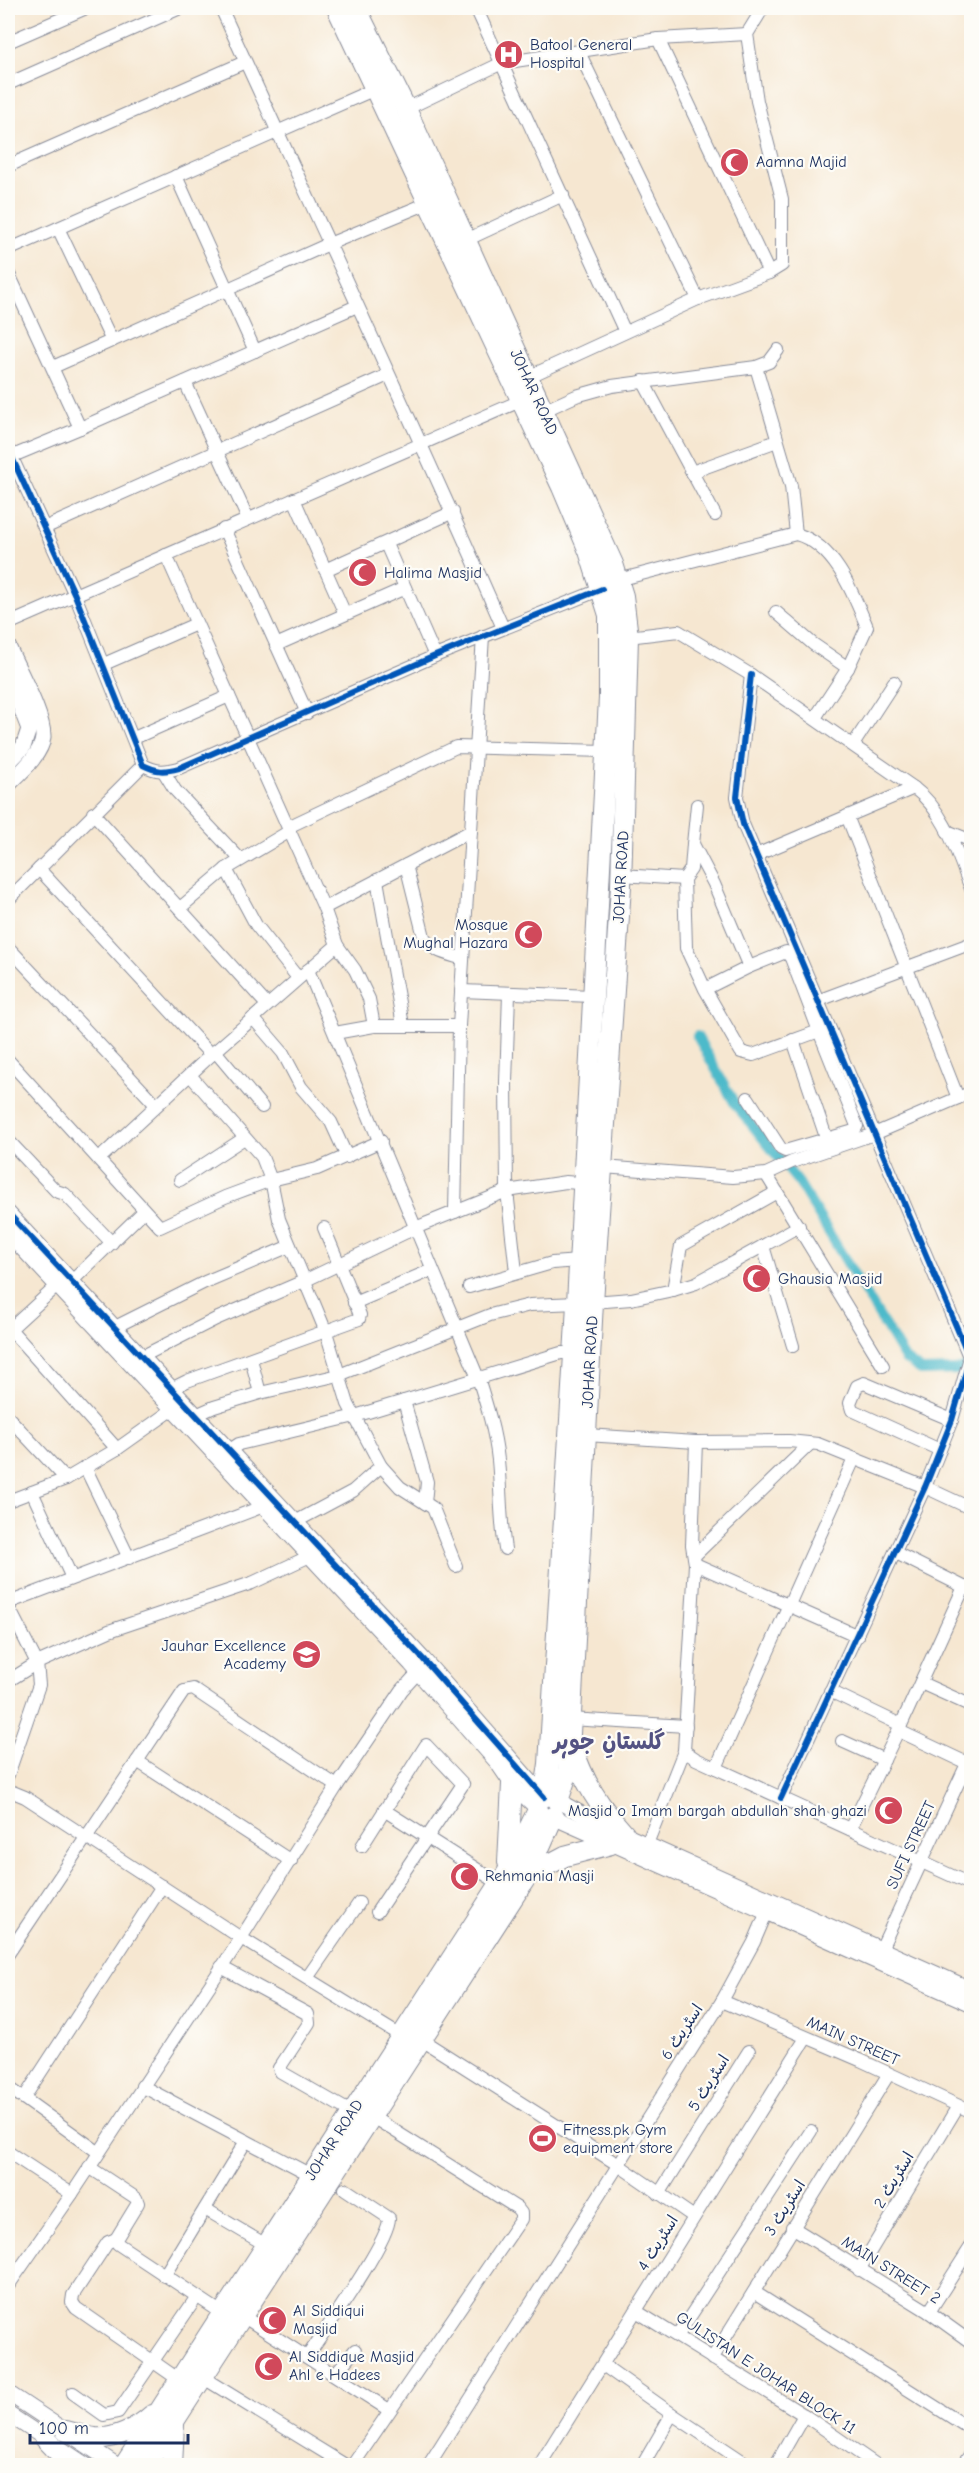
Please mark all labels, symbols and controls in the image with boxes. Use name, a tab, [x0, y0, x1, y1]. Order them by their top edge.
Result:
place label: Batool General Hospital	[530, 36, 632, 72]
hospital icon: Batool General Hospital	[493, 38, 525, 70]
mosque icon: Aamna Majid	[719, 146, 751, 178]
place label: Aamna Majid	[756, 153, 847, 171]
street label: JOHAR ROAD	[506, 346, 562, 438]
mosque icon: Halima Masjid	[347, 557, 379, 589]
place label: Halima Masjid	[384, 564, 482, 582]
street label: JOHAR ROAD	[610, 830, 632, 924]
place label: Mosque Mughal Hazara	[403, 916, 508, 952]
mosque icon: Mosque Mughal Hazara	[513, 918, 545, 950]
mosque icon: Ghausia Masjid	[741, 1263, 773, 1295]
place label: Ghausia Masjid	[778, 1270, 883, 1288]
street label: JOHAR ROAD	[579, 1315, 601, 1409]
place label: Jauhar Excellence Academy	[162, 1637, 287, 1673]
school or university icon: Jauhar Excellence Academy	[291, 1639, 323, 1671]
district label: گلستانِ جوہر	[551, 1728, 665, 1759]
mosque icon: Masjid o Imam bargah abdullah shah ghazi	[872, 1795, 904, 1827]
street label: SUFI STREET	[883, 1798, 940, 1892]
place label: Masjid o Imam bargah abdullah shah ghazi	[568, 1802, 867, 1820]
mosque icon: Rehmania Masji	[448, 1860, 480, 1892]
place label: Rehmania Masji	[485, 1867, 594, 1885]
street label: اسٹریٹ 6	[657, 2001, 707, 2063]
street label: MAIN STREET	[804, 2013, 903, 2070]
street label: اسٹریٹ 5	[685, 2052, 733, 2114]
street label: JOHAR ROAD	[301, 2096, 367, 2184]
place label: Fitness.pk Gym equipment store	[563, 2121, 673, 2157]
sports icon: Fitness.pk Gym equipment store	[526, 2123, 558, 2155]
street label: اسٹریٹ 2	[870, 2149, 918, 2211]
street label: اسٹریٹ 3	[761, 2177, 809, 2239]
street label: اسٹریٹ 4	[634, 2212, 682, 2274]
street label: MAIN STREET 2	[838, 2232, 944, 2308]
place label: Al Siddiqui Masjid	[293, 2302, 364, 2338]
mosque icon: Al Siddiqui Masjid	[256, 2304, 288, 2336]
street label: GULISTAN E JOHAR BLOCK 11	[673, 2308, 859, 2438]
place label: Al Siddique Masjid Ahl e Hadees	[289, 2348, 414, 2384]
mosque icon: Al Siddique Masjid Ahl e Hadees	[252, 2350, 284, 2382]
scale bar	[30, 2407, 188, 2445]
text: 100 m	[39, 2418, 89, 2439]

